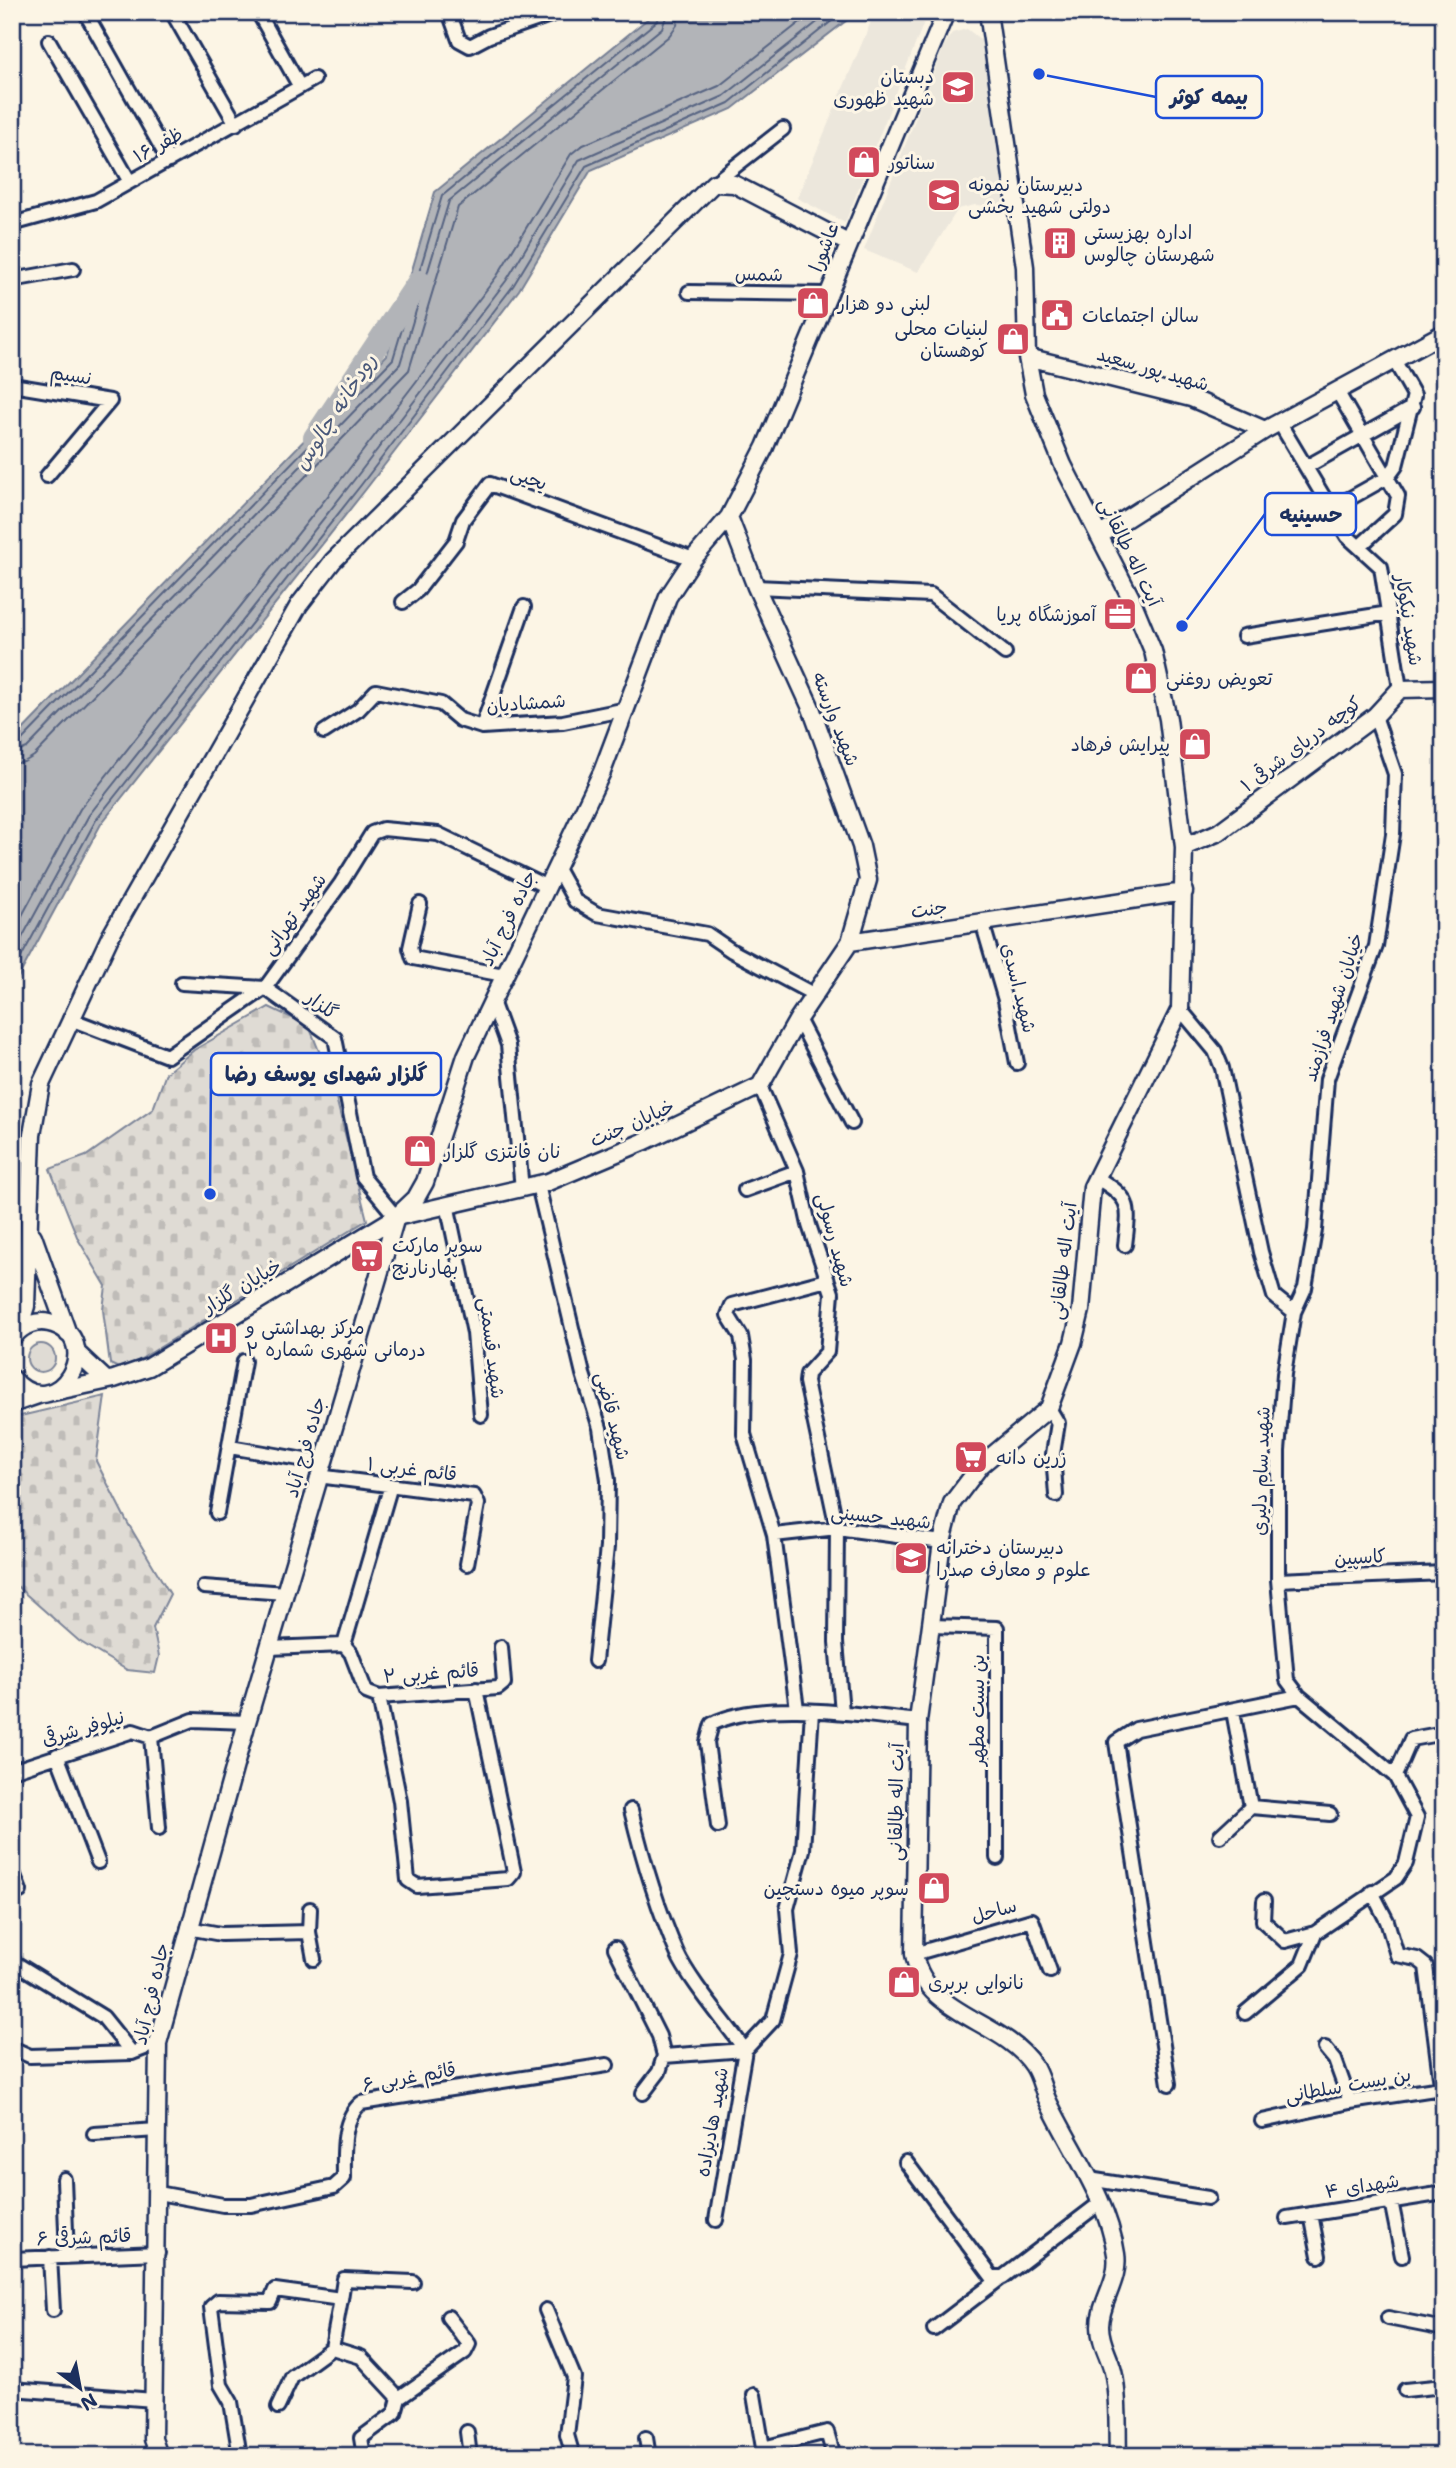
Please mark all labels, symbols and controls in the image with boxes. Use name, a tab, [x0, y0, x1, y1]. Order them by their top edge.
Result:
place label: دبستان شهید ظهوری	[833, 64, 934, 111]
school or university icon: دبستان شهید ظهوری	[939, 68, 977, 106]
callout: بیمه کوثر	[1156, 76, 1262, 118]
text: بیمه کوثر	[1168, 83, 1248, 111]
street label: ظفر ۱۶	[129, 121, 187, 169]
shop icon: سناتور	[845, 143, 883, 181]
place label: سناتور	[886, 150, 935, 175]
place label: دبیرستان نمونه دولتی شهید بخشی	[968, 172, 1111, 219]
school or university icon: دبیرستان نمونه دولتی شهید بخشی	[925, 176, 963, 214]
street label: عاشورا	[803, 219, 845, 275]
place label: اداره بهزیستی شهرستان چالوس	[1084, 220, 1215, 267]
building icon: اداره بهزیستی شهرستان چالوس	[1041, 224, 1079, 262]
street label: شمس	[735, 261, 783, 287]
shop icon: لبنی دو هزار	[794, 284, 832, 322]
place label: لبنی دو هزار	[836, 291, 931, 316]
public building icon: سالن اجتماعات	[1038, 296, 1076, 334]
place label: سالن اجتماعات	[1082, 303, 1199, 328]
place label: لبنیات محلی کوهستان	[894, 316, 988, 363]
shop icon: لبنیات محلی کوهستان	[994, 320, 1032, 358]
street label: شهید پور سعید	[1094, 341, 1212, 397]
water label: رودخانه چالوس	[287, 348, 383, 476]
street label: نسیم	[48, 359, 93, 393]
street label: یحیی	[507, 460, 551, 496]
street label: آیت اله طالقانی	[1093, 493, 1168, 612]
callout: حسینیه	[1265, 493, 1356, 535]
text: حسینیه	[1280, 501, 1342, 529]
street label: شهید نیکوکار	[1389, 571, 1429, 667]
office icon: آموزشگاه پریا	[1101, 595, 1139, 633]
place label: آموزشگاه پریا	[996, 602, 1097, 627]
shop icon: تعویض روغنی	[1122, 659, 1160, 697]
place label: تعویض روغنی	[1166, 666, 1273, 691]
street label: شهید وارسته	[807, 668, 865, 770]
street label: شمشادیان	[485, 688, 567, 718]
street label: کوچه دریای شرقی ۱	[1236, 690, 1366, 798]
shop icon: پیرایش فرهاد	[1176, 725, 1214, 763]
place label: پیرایش فرهاد	[1071, 732, 1170, 757]
street label: جاده فرج آباد	[474, 866, 542, 970]
street label: شهید تهرانی	[256, 868, 332, 960]
street label: جنت	[909, 894, 949, 924]
street label: خیابان شهید فرازمند	[1297, 929, 1369, 1085]
street label: شهید اسدی	[996, 940, 1042, 1036]
street label: گلزار	[299, 984, 343, 1025]
callout: گلزار شهدای یوسف رضا	[211, 1053, 441, 1095]
text: گلزار شهدای یوسف رضا	[225, 1060, 428, 1088]
street label: خیابان جنت	[586, 1093, 678, 1153]
shop icon: نان فانتزی گلزار	[401, 1132, 439, 1170]
place label: نان فانتزی گلزار	[442, 1139, 560, 1164]
street label: شهید رسولی	[810, 1190, 860, 1290]
street label: آیت اله طالقانی	[1043, 1200, 1083, 1321]
place label: سوپر مارکت بهارنارنج	[392, 1233, 483, 1280]
supermarket icon: سوپر مارکت بهارنارنج	[348, 1237, 386, 1275]
street label: خیابان گلزار	[196, 1253, 286, 1320]
street label: شهید قسمتی	[473, 1296, 511, 1400]
place label: مرکز بهداشتی و درمانی شهری شماره ۲	[244, 1315, 426, 1362]
hospital icon: مرکز بهداشتی و درمانی شهری شماره ۲	[202, 1319, 240, 1357]
street label: شهید قاضی	[590, 1369, 636, 1463]
street label: جاده فرج آباد	[279, 1394, 331, 1500]
street label: شهید سام دلیری	[1246, 1406, 1278, 1536]
supermarket icon: زرین دانه	[952, 1438, 990, 1476]
place label: زرین دانه	[996, 1445, 1067, 1470]
street label: قائم غربی ۱	[365, 1451, 458, 1489]
street label: شهید حسینی	[830, 1499, 932, 1535]
place label: دبیرستان دخترانه علوم و معارف صدرا	[936, 1535, 1090, 1584]
school or university icon: دبیرستان دخترانه علوم و معارف صدرا	[892, 1539, 930, 1577]
street label: کاسپين	[1333, 1543, 1387, 1571]
street label: بن بست مطهر	[965, 1654, 990, 1768]
street label: قائم غربی ۲	[382, 1657, 480, 1691]
street label: نیلوفر شرقی	[39, 1704, 127, 1752]
street label: آیت اله طالقانی	[882, 1741, 910, 1861]
shop icon: سوپر میوه دستچین	[915, 1869, 953, 1907]
place label: سوپر میوه دستچین	[764, 1876, 909, 1901]
street label: ساحل	[968, 1893, 1020, 1929]
street label: جاده فرج آباد	[127, 1941, 175, 2047]
shop icon: نانوایی بربری	[885, 1963, 923, 2001]
place label: نانوایی بربری	[928, 1970, 1025, 1995]
street label: قائم غربی ۶	[360, 2056, 458, 2100]
street label: بن بست سلطانی	[1283, 2062, 1413, 2108]
street label: شهید هادیزاده	[690, 2065, 734, 2179]
street label: شهدای ۴	[1323, 2168, 1401, 2204]
street label: قائم شرقی ۶	[36, 2223, 132, 2253]
north arrow	[46, 2352, 116, 2422]
text: N	[76, 2387, 102, 2417]

